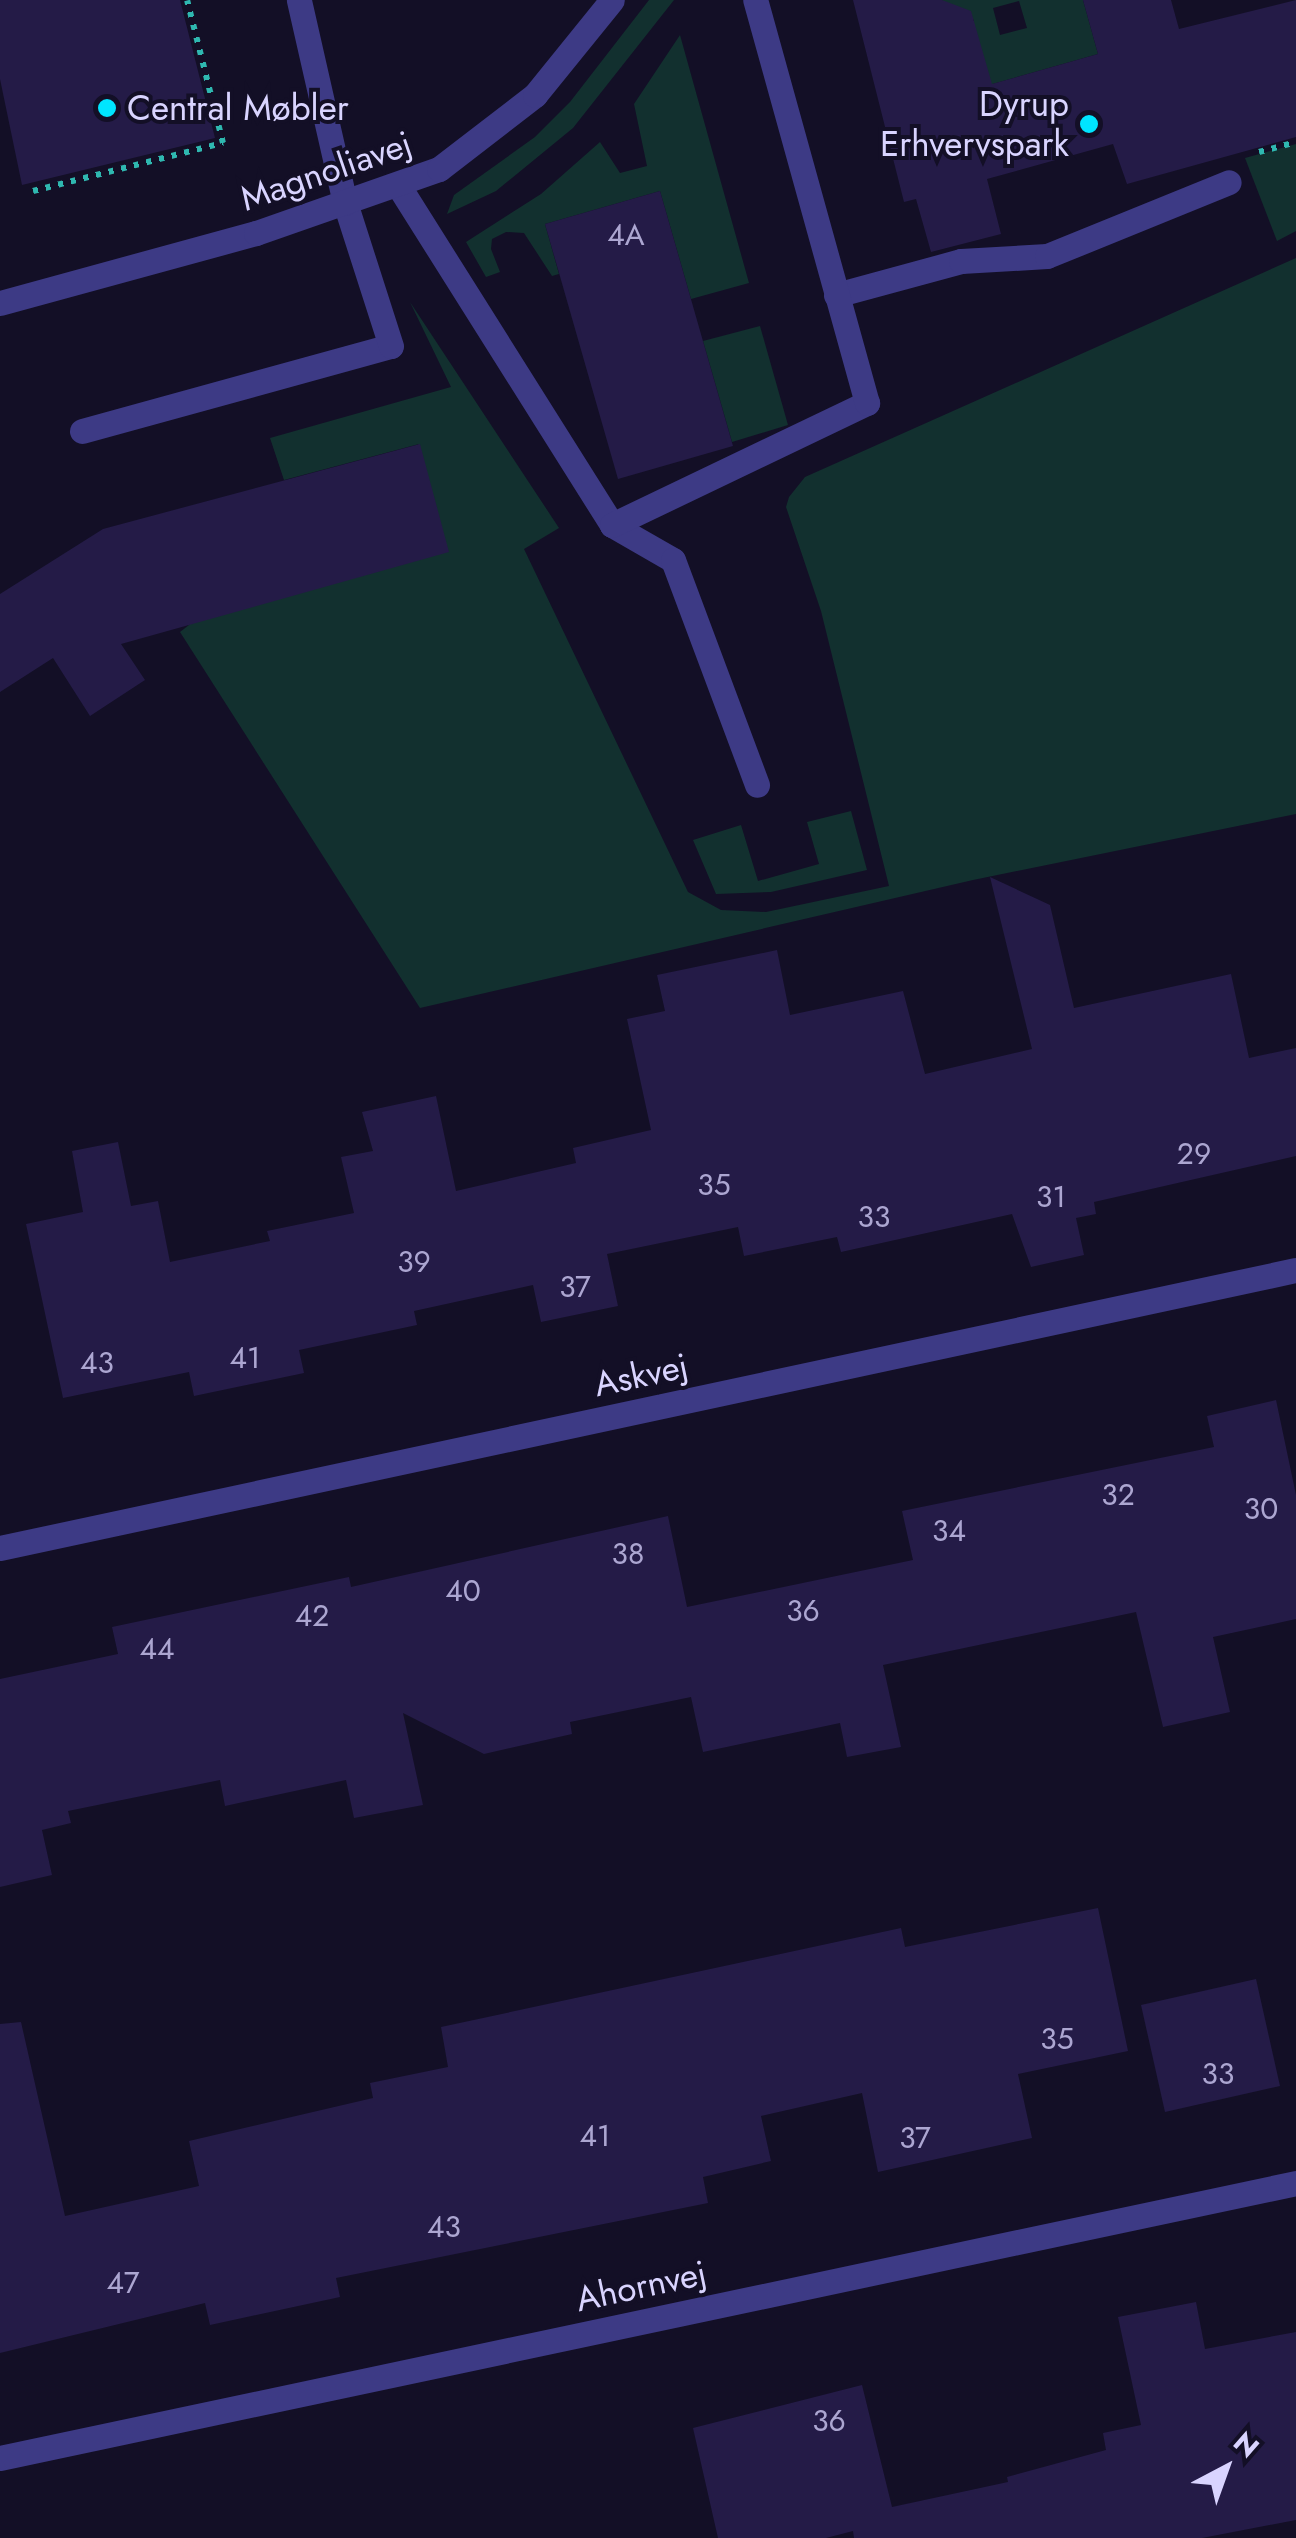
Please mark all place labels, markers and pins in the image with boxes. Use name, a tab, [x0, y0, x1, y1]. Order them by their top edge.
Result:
place label: Dyrup Erhvervspark	[880, 83, 1069, 165]
place label: Central Møbler	[127, 87, 349, 129]
marker: Central Møbler	[96, 97, 118, 119]
marker: Dyrup Erhvervspark	[1078, 113, 1100, 135]

